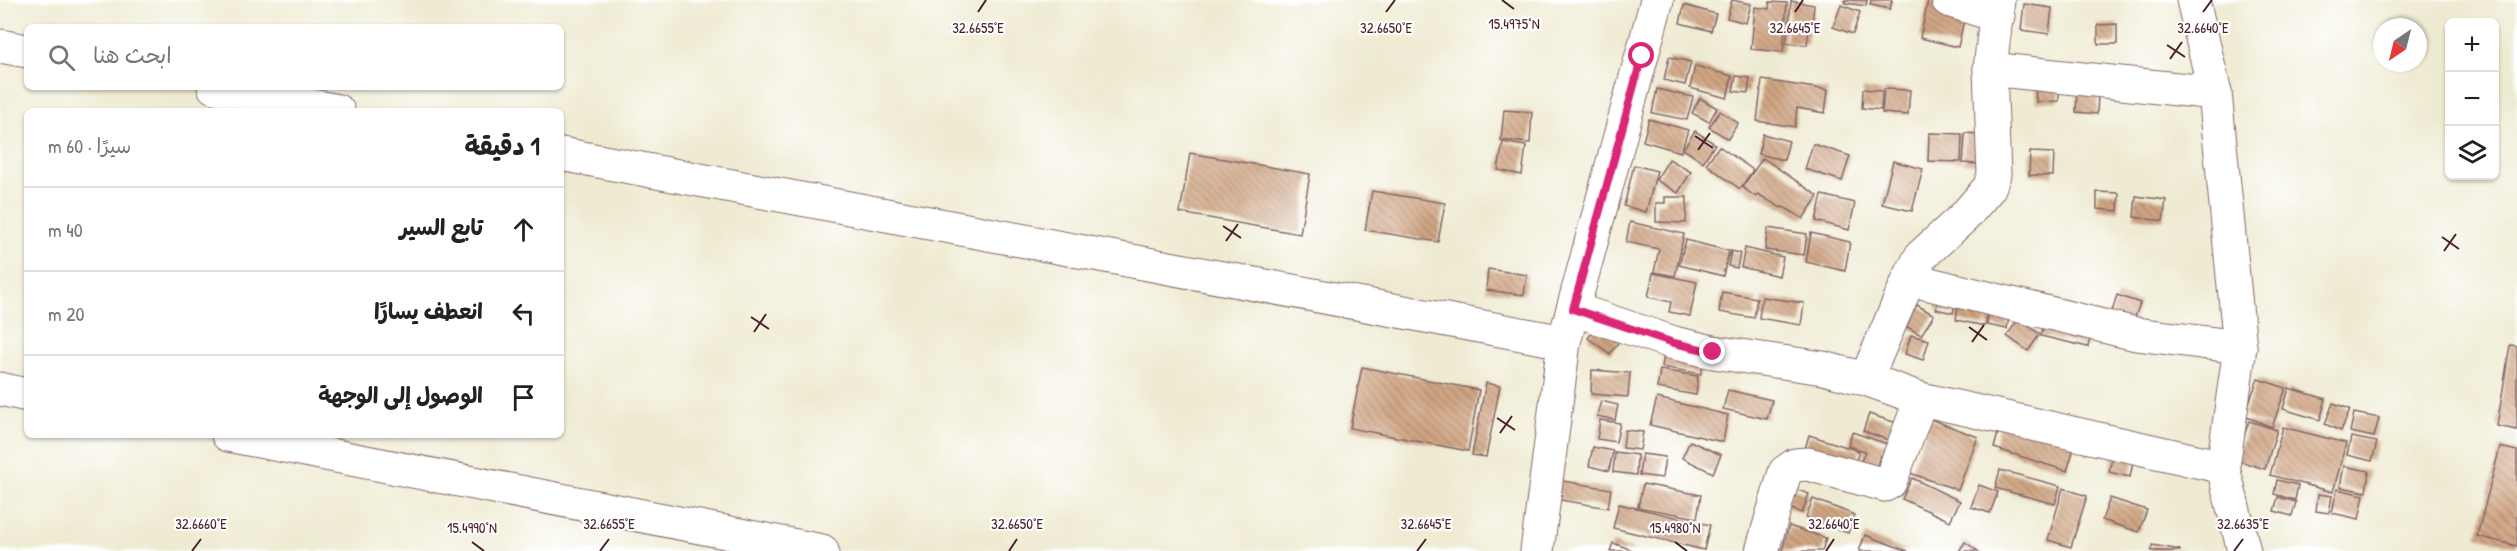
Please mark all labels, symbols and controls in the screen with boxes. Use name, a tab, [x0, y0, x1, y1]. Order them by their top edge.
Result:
text: 15.4975°N	[1488, 13, 1540, 34]
text: 32.6655°E	[952, 17, 1004, 38]
text: 32.6650°E	[1360, 17, 1412, 38]
text: 32.6645°E	[1769, 17, 1821, 38]
text: 32.6640°E	[2177, 17, 2229, 38]
north arrow	[2373, 18, 2427, 72]
map controls	[2445, 18, 2499, 180]
button: +	[2445, 18, 2499, 72]
search box	[24, 24, 564, 90]
text: ابحث هنا	[93, 40, 172, 70]
icon: search	[45, 41, 78, 74]
route start	[1628, 42, 1654, 68]
button: −	[2445, 72, 2499, 126]
button: layers	[2445, 126, 2499, 180]
text: 1 دقيقة	[465, 128, 540, 163]
text: سيرًا · 60 m	[48, 132, 131, 159]
text: تابع السير	[400, 212, 483, 242]
icon: ahead	[507, 213, 540, 246]
text: 40 m	[48, 216, 83, 243]
text: انعطف يسارًا	[374, 296, 483, 326]
icon: left	[507, 297, 540, 330]
text: 20 m	[48, 300, 85, 327]
route end	[1699, 338, 1725, 364]
text: الوصول إلى الوجهة	[318, 380, 483, 410]
icon: arrive	[507, 381, 540, 414]
text: 32.6660°E	[175, 513, 227, 534]
text: 32.6655°E	[583, 513, 635, 534]
text: 32.6650°E	[991, 513, 1043, 534]
text: 32.6645°E	[1400, 513, 1452, 534]
text: 32.6640°E	[1808, 513, 1860, 534]
text: 32.6635°E	[2217, 513, 2269, 534]
text: 15.4990°N	[447, 517, 497, 538]
text: 15.4980°N	[1650, 517, 1700, 538]

